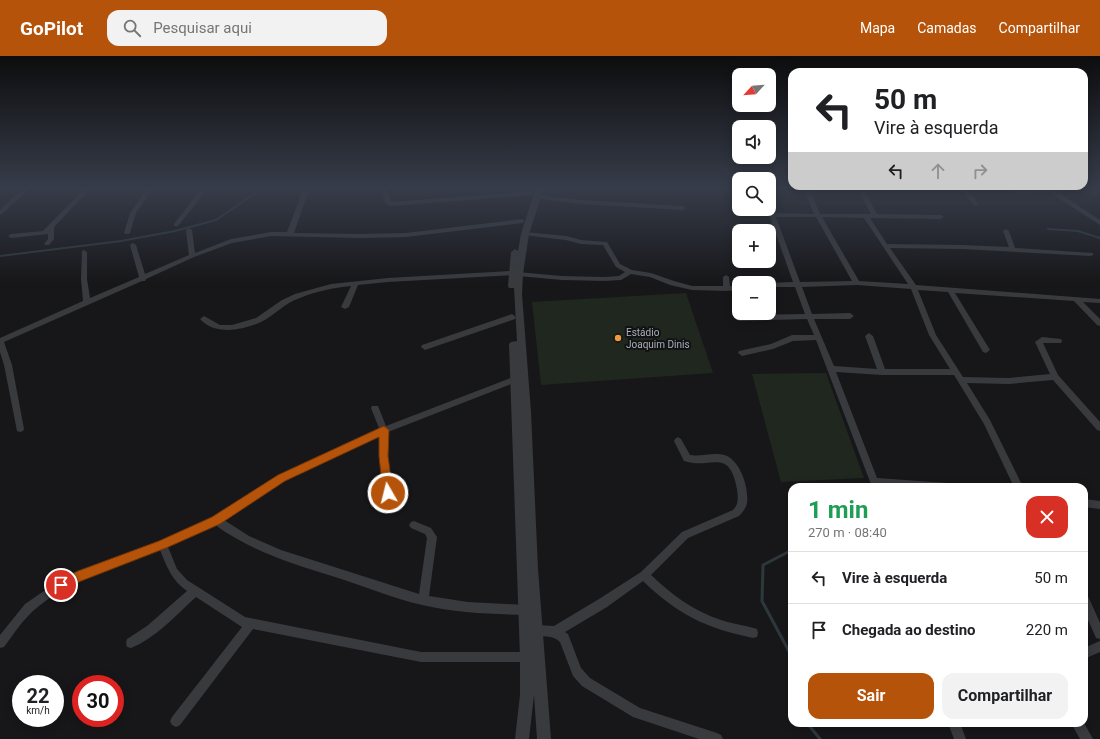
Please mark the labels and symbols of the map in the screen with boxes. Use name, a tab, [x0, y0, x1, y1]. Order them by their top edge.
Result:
north arrow	[732, 68, 776, 112]
place label: Estádio Joaquim Dinis	[626, 327, 690, 350]
marker: Estádio Joaquim Dinis	[613, 333, 623, 343]
position arrow	[367, 472, 409, 514]
pin	[44, 568, 78, 602]
speed limit sign: 30	[72, 675, 124, 727]

